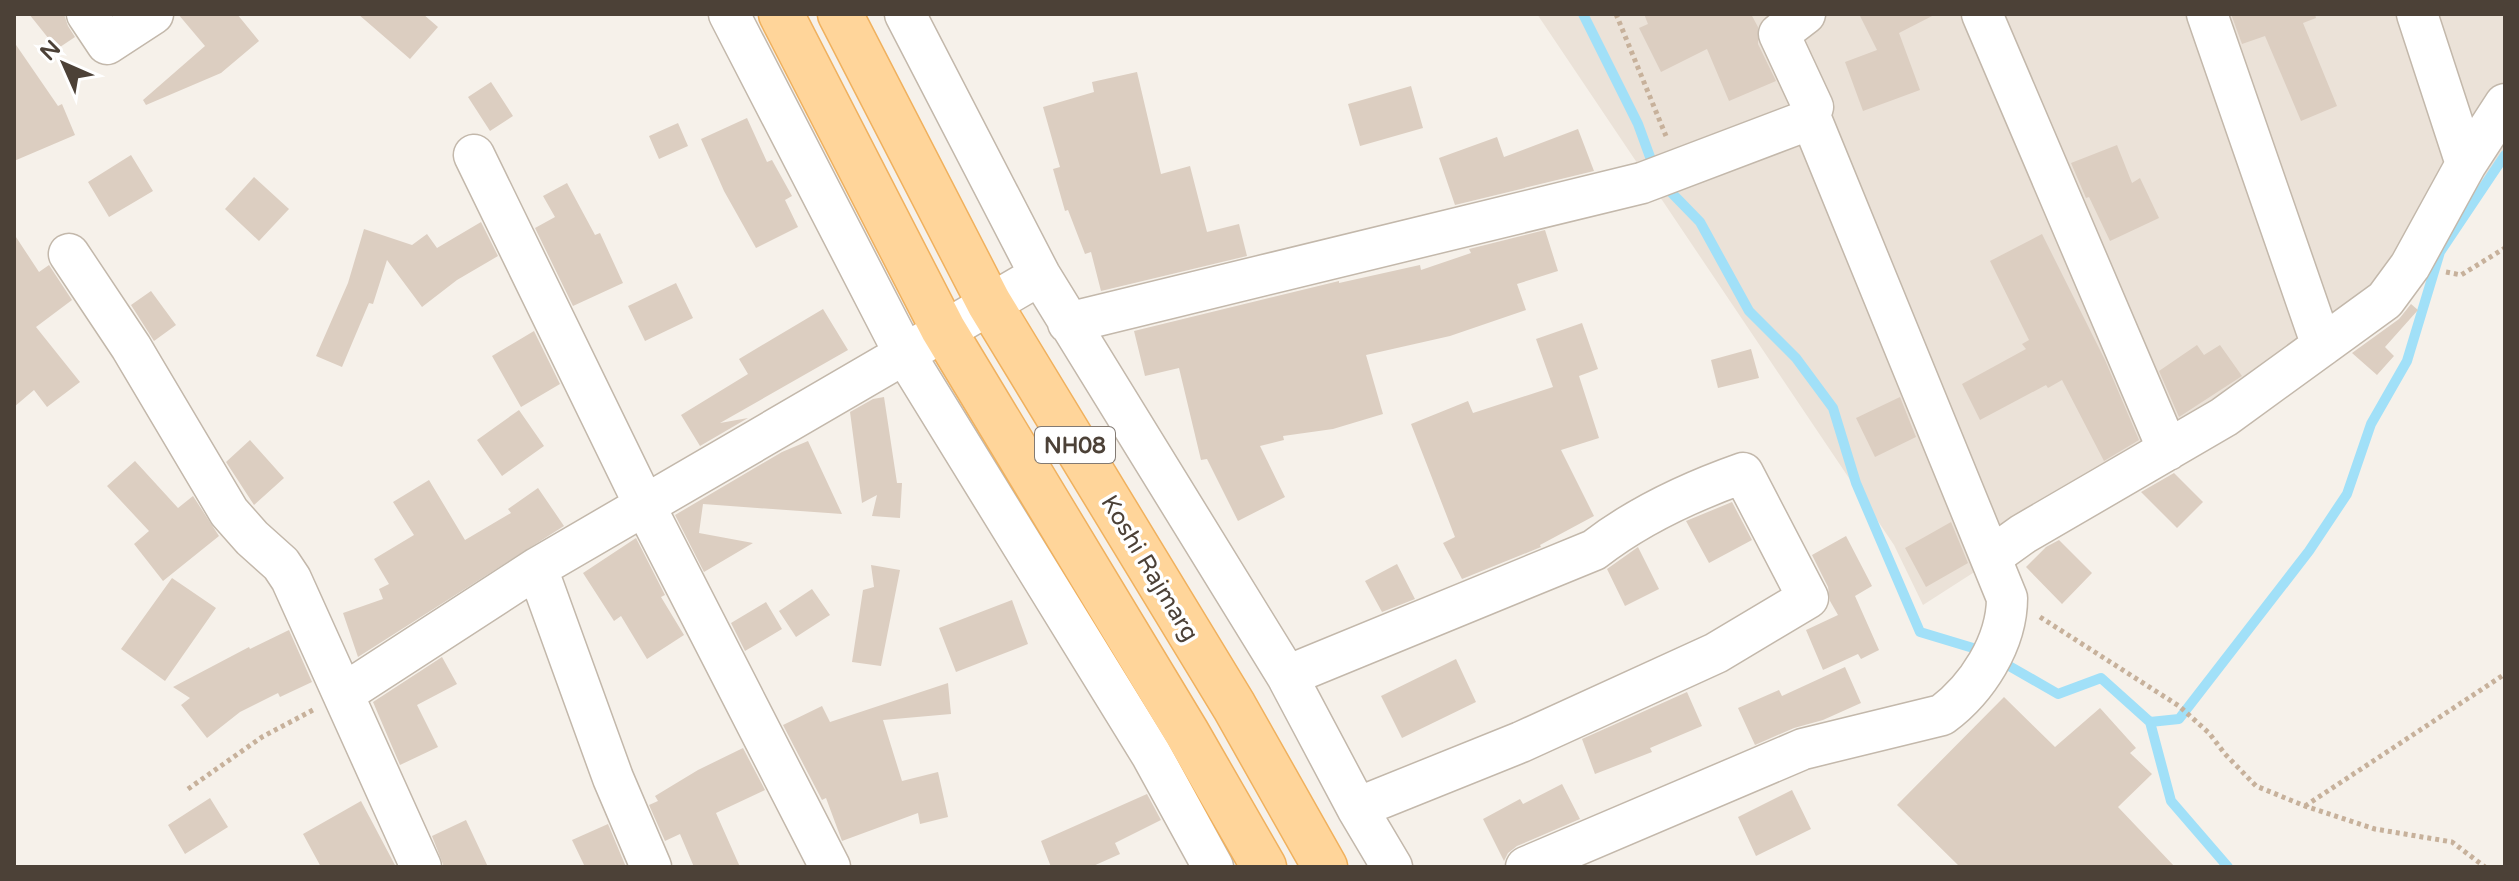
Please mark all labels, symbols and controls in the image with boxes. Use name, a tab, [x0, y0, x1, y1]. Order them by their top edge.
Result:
north arrow	[24, 24, 104, 104]
text: N	[35, 35, 66, 66]
road number: NH08	[1035, 427, 1115, 463]
street label: Koshi Rajmarg	[1095, 490, 1205, 647]

